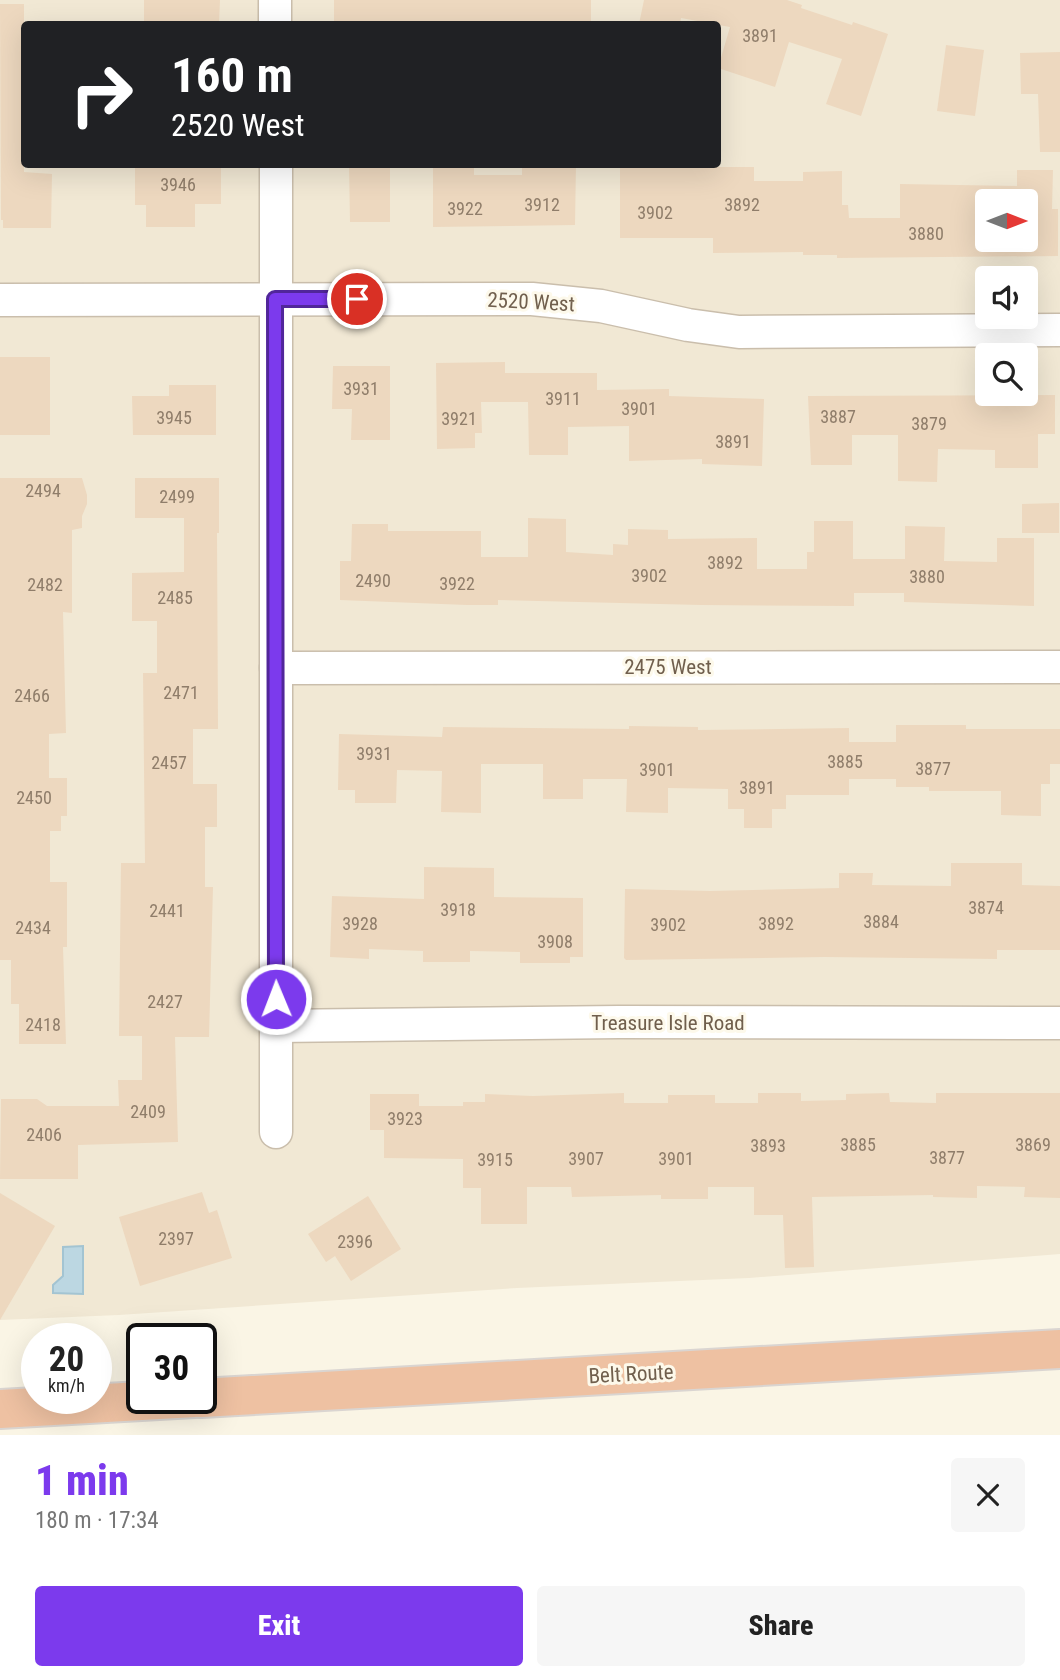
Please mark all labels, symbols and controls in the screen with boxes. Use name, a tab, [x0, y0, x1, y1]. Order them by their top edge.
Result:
house number: 3891	[742, 25, 778, 46]
text: 160 m	[171, 47, 293, 104]
icon: right	[56, 49, 147, 140]
text: 2520 West	[171, 106, 304, 144]
house number: 3946	[160, 174, 196, 195]
north arrow	[975, 189, 1038, 252]
map controls	[975, 189, 1038, 406]
house number: 3912	[524, 194, 560, 215]
house number: 3892	[724, 194, 760, 215]
house number: 3922	[447, 198, 483, 219]
house number: 3902	[637, 202, 673, 223]
house number: 3880	[908, 223, 944, 244]
button: sound	[975, 266, 1038, 329]
pin	[327, 269, 387, 329]
icon: arrive	[338, 280, 376, 318]
street label: 2520 West	[487, 288, 575, 316]
button: search	[975, 343, 1038, 406]
house number: 3931	[343, 378, 379, 399]
house number: 3911	[545, 388, 581, 409]
house number: 3901	[621, 398, 657, 419]
house number: 3887	[820, 406, 856, 427]
house number: 3945	[156, 407, 192, 428]
house number: 3921	[441, 408, 477, 429]
house number: 3879	[911, 413, 947, 434]
house number: 3891	[715, 431, 751, 452]
house number: 2494	[25, 480, 61, 501]
house number: 2499	[159, 486, 195, 507]
house number: 3892	[707, 552, 743, 573]
house number: 3902	[631, 565, 667, 586]
house number: 3880	[909, 566, 945, 587]
house number: 2490	[355, 570, 391, 591]
house number: 3922	[439, 573, 475, 594]
house number: 2482	[27, 574, 63, 595]
house number: 2485	[157, 587, 193, 608]
street label: 2475 West	[624, 655, 712, 679]
house number: 2471	[163, 682, 199, 703]
house number: 2466	[14, 685, 50, 706]
house number: 3931	[356, 743, 392, 764]
house number: 3885	[827, 751, 863, 772]
house number: 2457	[151, 752, 187, 773]
house number: 3877	[915, 758, 951, 779]
house number: 3901	[639, 759, 675, 780]
house number: 3891	[739, 777, 775, 798]
house number: 2450	[16, 787, 52, 808]
house number: 3874	[968, 897, 1004, 918]
house number: 3918	[440, 899, 476, 920]
house number: 2441	[149, 900, 185, 921]
house number: 3884	[863, 911, 899, 932]
house number: 3928	[342, 913, 378, 934]
house number: 3892	[758, 913, 794, 934]
house number: 3902	[650, 914, 686, 935]
house number: 2434	[15, 917, 51, 938]
house number: 3908	[537, 931, 573, 952]
position arrow	[239, 962, 313, 1036]
house number: 2427	[147, 991, 183, 1012]
street label: Treasure Isle Road	[591, 1011, 745, 1035]
house number: 2418	[25, 1014, 61, 1035]
house number: 2409	[130, 1101, 166, 1122]
house number: 3923	[387, 1108, 423, 1129]
house number: 2406	[26, 1124, 62, 1145]
house number: 3885	[840, 1134, 876, 1155]
house number: 3869	[1015, 1134, 1051, 1155]
house number: 3893	[750, 1135, 786, 1156]
house number: 3877	[929, 1147, 965, 1168]
house number: 3907	[568, 1148, 604, 1169]
house number: 3901	[658, 1148, 694, 1169]
house number: 3915	[477, 1149, 513, 1170]
house number: 2397	[158, 1228, 194, 1249]
house number: 2396	[337, 1231, 373, 1252]
speed limit sign: 30	[126, 1323, 217, 1414]
text: 20	[49, 1339, 84, 1380]
street label: Belt Route	[588, 1360, 674, 1388]
text: km/h	[48, 1375, 85, 1396]
text: 1 min	[35, 1456, 129, 1505]
button: close	[951, 1458, 1025, 1532]
text: 180 m · 17:34	[35, 1507, 159, 1534]
button: Exit	[35, 1586, 523, 1666]
button: Share	[537, 1586, 1025, 1666]

